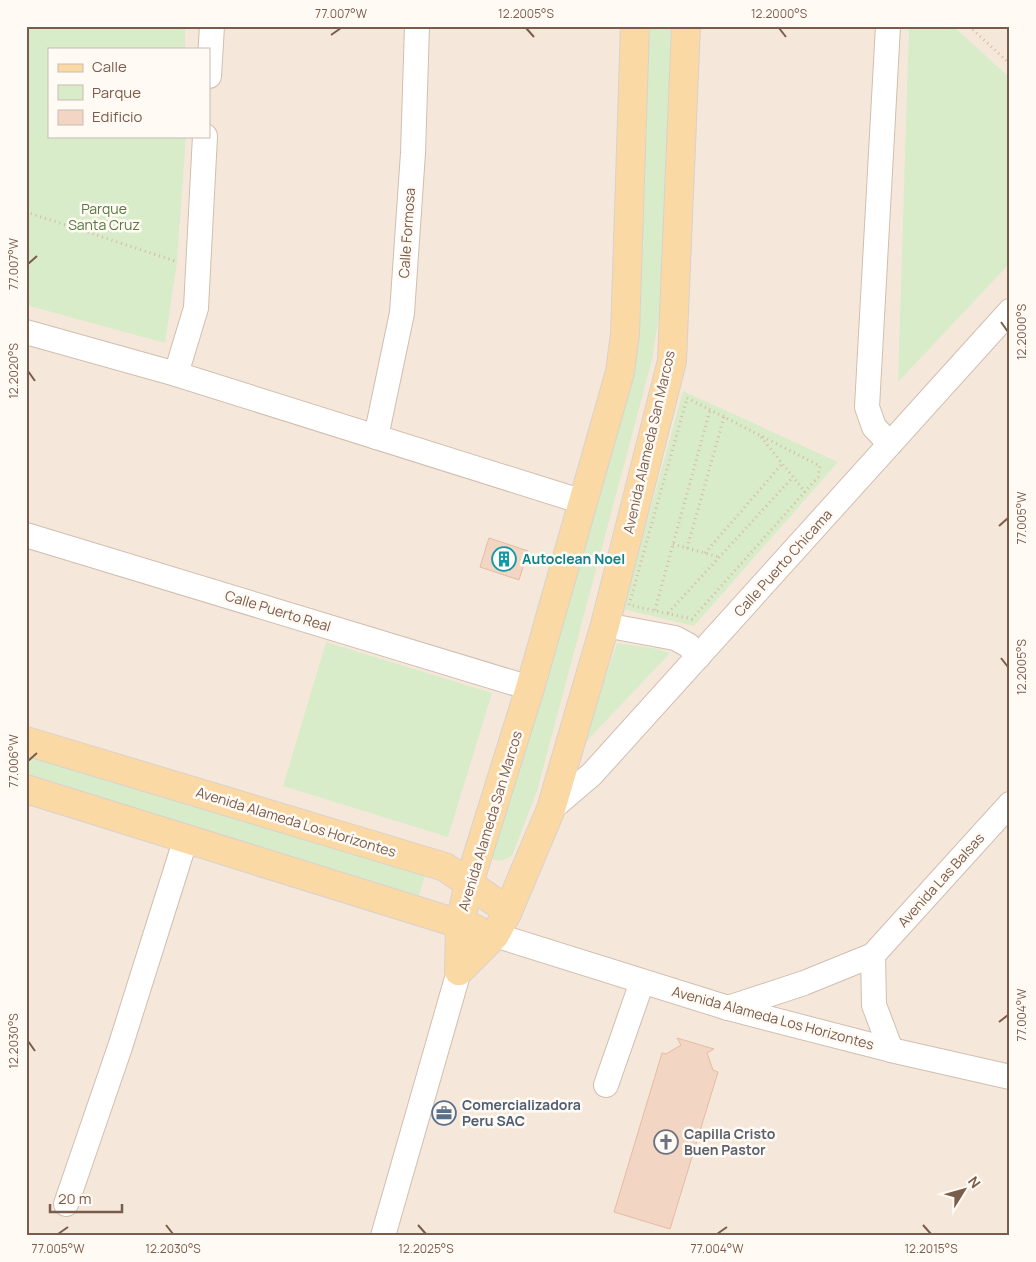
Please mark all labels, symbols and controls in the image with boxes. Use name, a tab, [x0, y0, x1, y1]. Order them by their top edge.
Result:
text: 77.007°W	[315, 5, 368, 22]
text: 12.2005°S	[498, 5, 554, 22]
text: 12.2000°S	[751, 5, 807, 22]
legend	[48, 48, 210, 138]
text: Calle	[92, 56, 127, 77]
text: Parque	[92, 82, 141, 103]
text: Edificio	[92, 106, 143, 127]
street label: Calle Formosa	[394, 187, 419, 279]
park label: Parque Santa Cruz	[68, 199, 140, 234]
text: 77.007°W	[5, 237, 22, 290]
text: 12.2000°S	[1013, 304, 1030, 360]
text: 12.2020°S	[5, 343, 22, 399]
street label: Avenida Alameda San Marcos	[618, 348, 679, 535]
text: 77.005°W	[1013, 491, 1030, 544]
street label: Calle Puerto Chicama	[729, 505, 836, 620]
building icon: Autoclean Noel	[491, 546, 517, 572]
place label: Autoclean Noel	[522, 549, 625, 568]
street label: Calle Puerto Real	[223, 585, 333, 636]
text: 12.2005°S	[1013, 639, 1030, 695]
street label: Avenida Alameda San Marcos	[453, 728, 526, 913]
text: 77.006°W	[5, 734, 22, 788]
street label: Avenida Alameda Los Horizontes	[194, 782, 399, 861]
street label: Avenida Las Balsas	[893, 828, 988, 931]
street label: Avenida Alameda Los Horizontes	[670, 981, 876, 1054]
text: 77.004°W	[1013, 988, 1030, 1041]
text: 12.2030°S	[5, 1013, 22, 1069]
place label: Comercializadora Peru SAC	[462, 1095, 581, 1130]
office icon: Comercializadora Peru SAC	[431, 1100, 457, 1126]
place label: Capilla Cristo Buen Pastor	[684, 1124, 776, 1159]
church icon: Capilla Cristo Buen Pastor	[653, 1129, 679, 1155]
north arrow	[938, 1164, 988, 1214]
text: N	[964, 1172, 985, 1192]
scale bar	[50, 1182, 122, 1214]
text: 20 m	[58, 1188, 91, 1209]
text: 77.005°W	[32, 1240, 85, 1257]
text: 12.2030°S	[145, 1240, 201, 1257]
text: 12.2025°S	[398, 1240, 454, 1257]
text: 77.004°W	[691, 1240, 744, 1257]
text: 12.2015°S	[904, 1240, 958, 1257]

